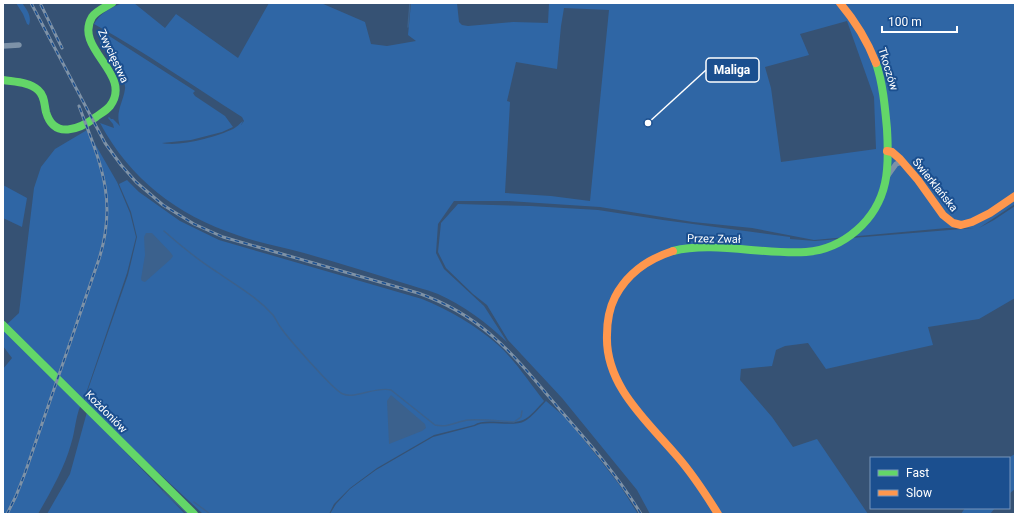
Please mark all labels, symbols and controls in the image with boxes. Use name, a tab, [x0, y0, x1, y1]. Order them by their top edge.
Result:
scale bar	[882, 8, 957, 34]
text: 100 m	[888, 15, 922, 29]
street label: Zwycięstwa	[95, 27, 131, 85]
street label: Tkoczów	[875, 46, 901, 93]
callout: Maliga	[706, 58, 759, 82]
text: Maliga	[714, 63, 751, 77]
street label: Świerklańska	[910, 156, 960, 214]
street label: Przez Zwał	[687, 232, 741, 246]
street label: Kożdoniów	[82, 388, 130, 436]
legend	[870, 457, 1010, 509]
text: Fast	[906, 466, 929, 480]
text: Slow	[906, 486, 932, 500]

